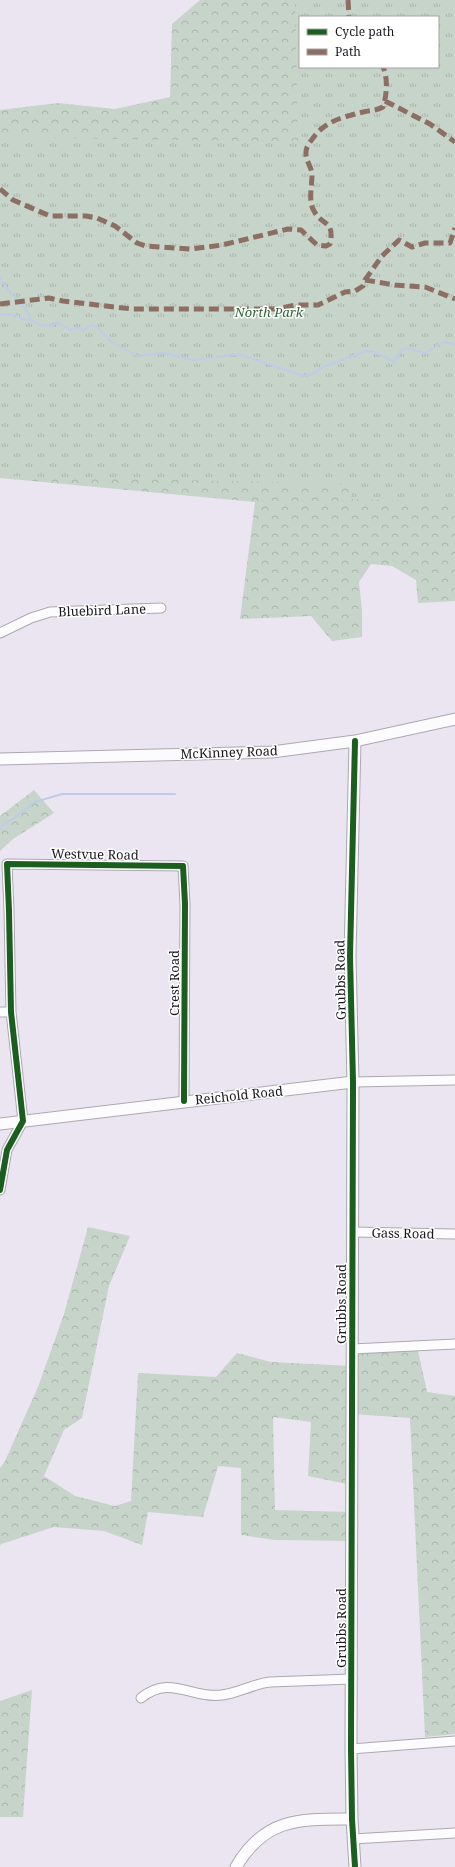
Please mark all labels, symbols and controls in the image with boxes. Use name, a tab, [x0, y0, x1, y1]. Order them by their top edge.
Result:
legend	[299, 16, 439, 68]
text: Cycle path	[335, 23, 395, 40]
text: Path	[335, 43, 361, 60]
park label: North Park	[234, 303, 304, 321]
street label: Bluebird Lane	[58, 599, 146, 621]
street label: McKinney Road	[180, 741, 278, 763]
street label: Westvue Road	[51, 844, 139, 864]
street label: Grubbs Road	[330, 940, 350, 1020]
street label: Crest Road	[165, 950, 183, 1016]
street label: Reichold Road	[194, 1081, 284, 1109]
street label: Gass Road	[371, 1223, 435, 1243]
street label: Grubbs Road	[332, 1264, 350, 1344]
street label: Grubbs Road	[332, 1588, 350, 1668]

